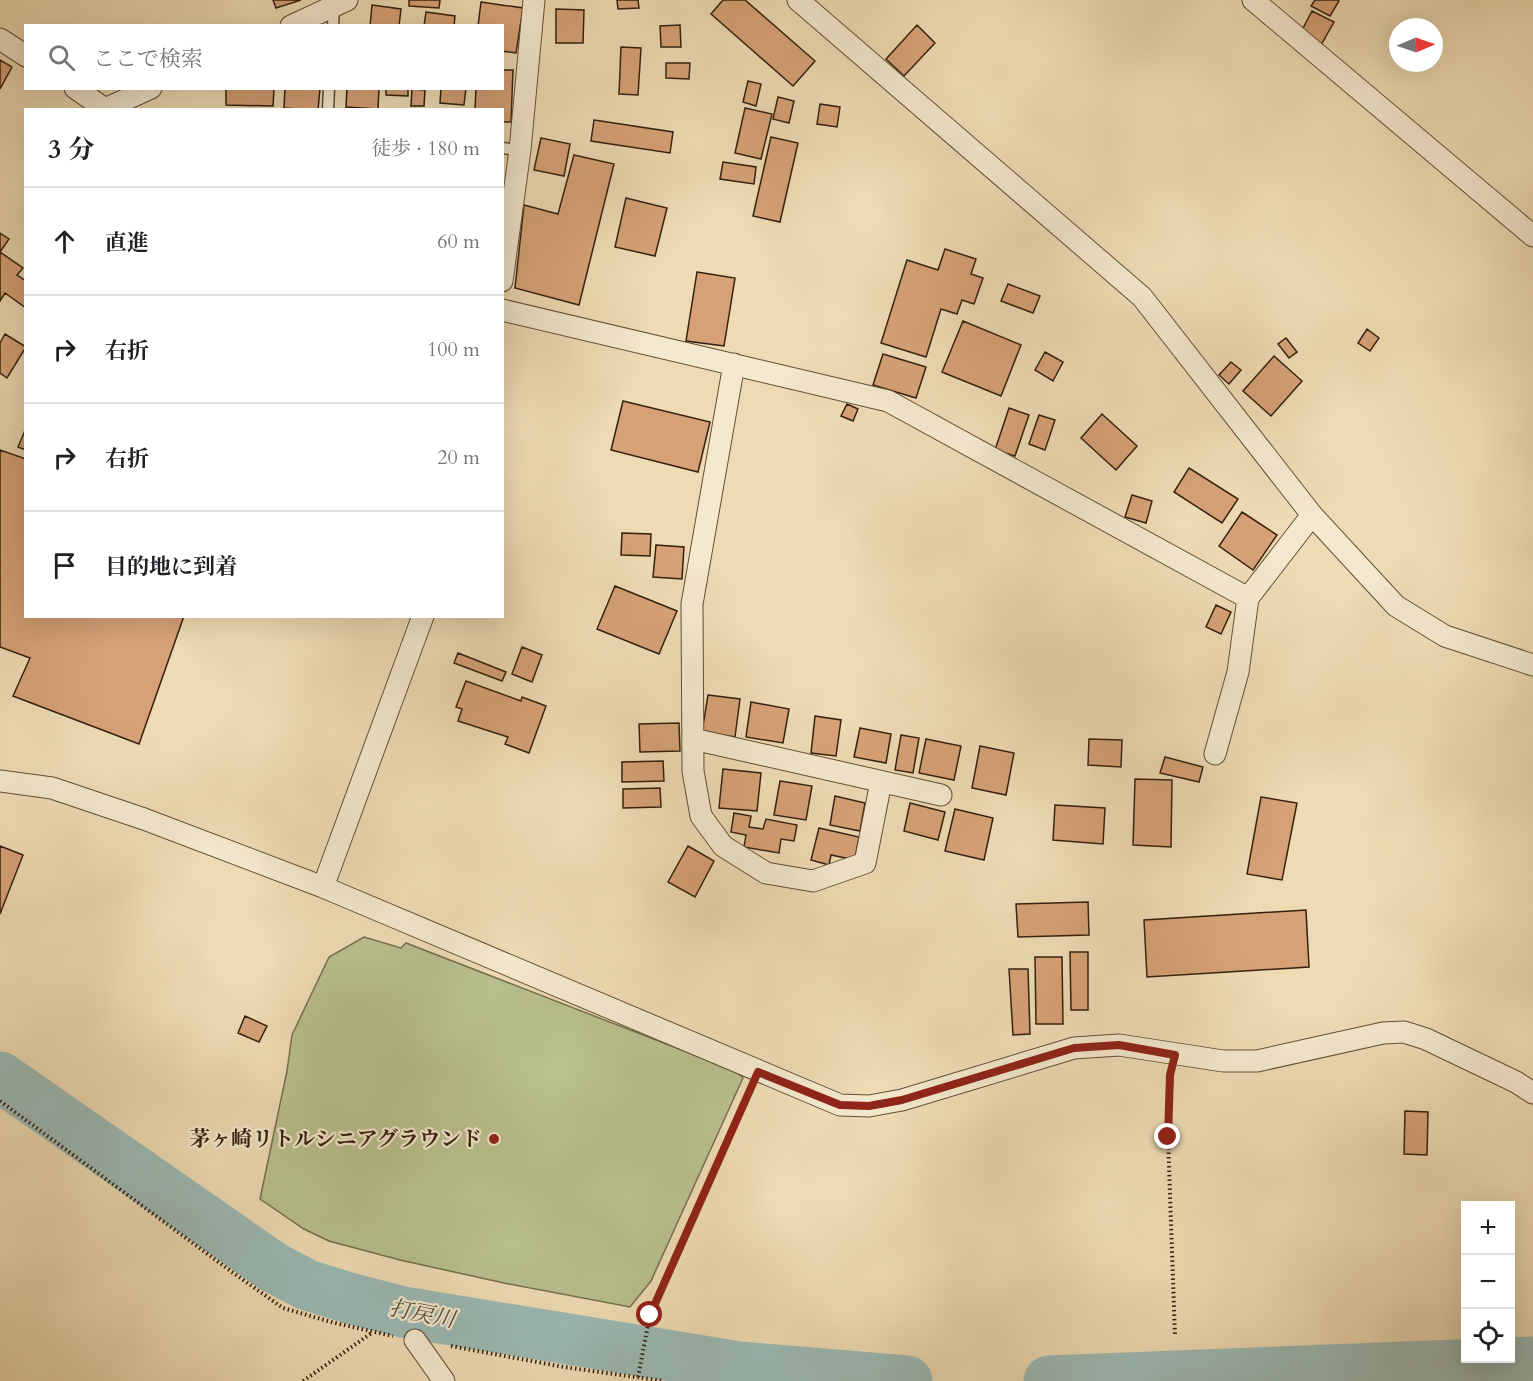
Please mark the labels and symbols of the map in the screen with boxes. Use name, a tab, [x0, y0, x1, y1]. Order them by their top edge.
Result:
north arrow	[1389, 18, 1443, 72]
route end	[1154, 1123, 1180, 1149]
place label: 茅ヶ崎リトルシニアグラウンド	[189, 1125, 482, 1154]
marker: 茅ヶ崎リトルシニアグラウンド	[487, 1132, 501, 1146]
water label: 打戻川	[387, 1293, 459, 1335]
route start	[636, 1301, 662, 1327]

